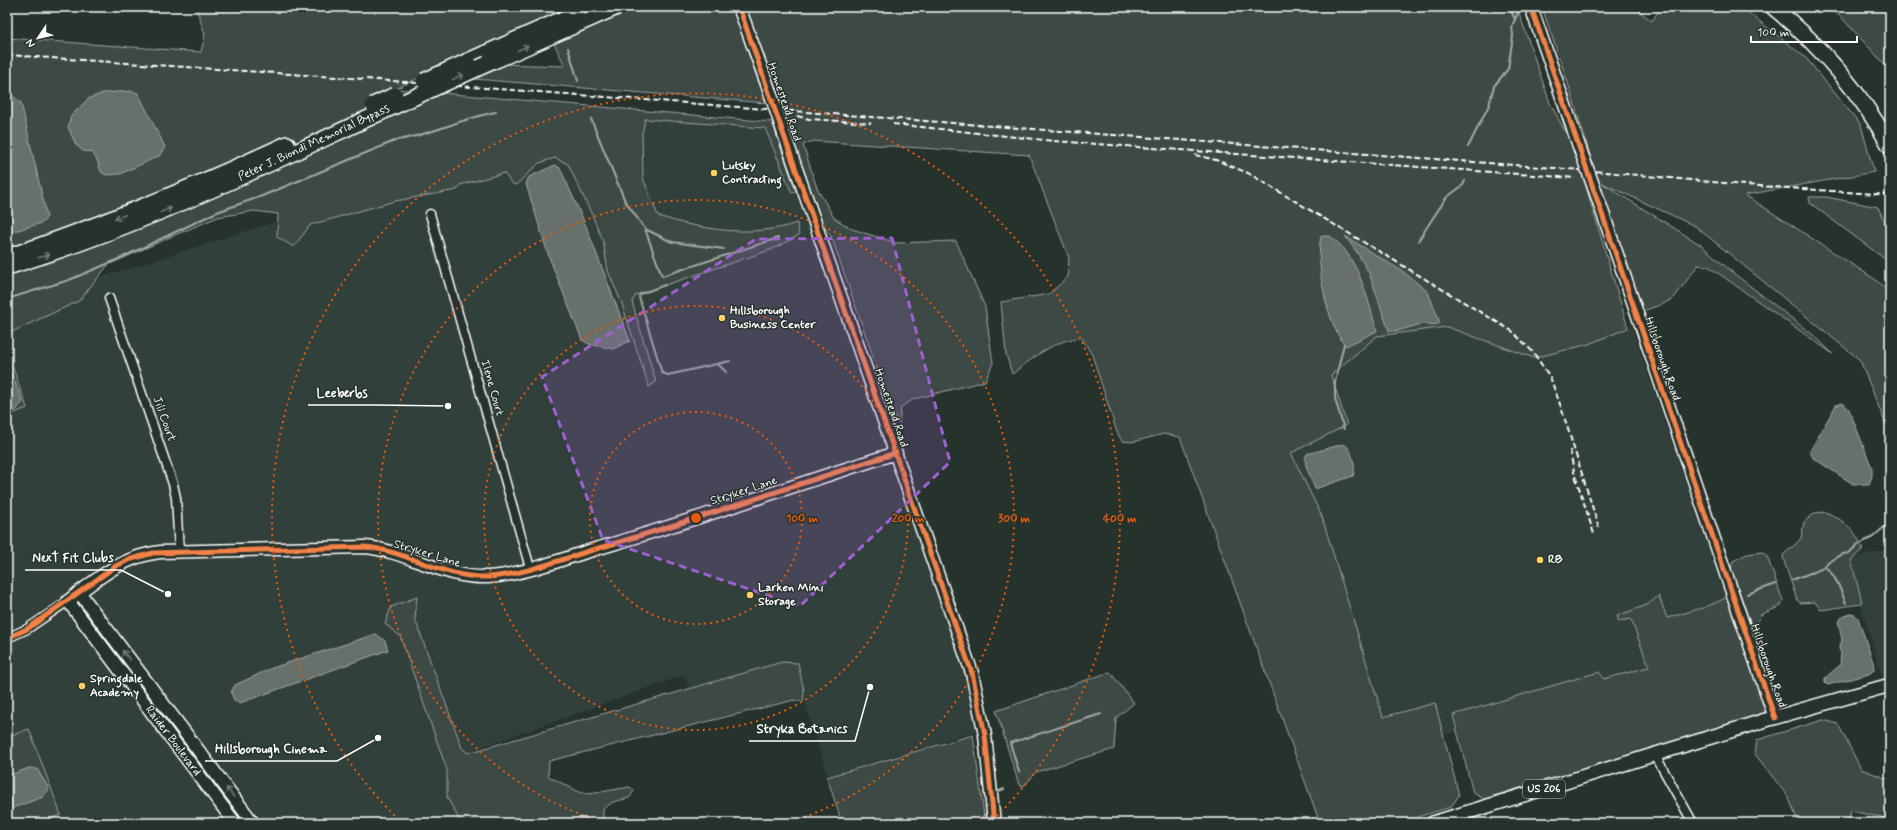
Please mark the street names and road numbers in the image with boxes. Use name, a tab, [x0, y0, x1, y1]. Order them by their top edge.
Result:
street label: Homestead Road	[763, 60, 805, 144]
street label: Peter J. Biondi Memorial Bypass	[236, 101, 393, 185]
street label: Hillsborough Road	[1640, 315, 1684, 403]
street label: Ilene Court	[476, 358, 508, 418]
street label: Homestead Road	[870, 366, 912, 450]
street label: Jill Court	[148, 394, 180, 444]
street label: Stryker Lane	[708, 473, 780, 509]
street label: Stryker Lane	[391, 536, 463, 572]
street label: Hillsborough Road	[1746, 622, 1790, 710]
street label: Raider Boulevard	[141, 703, 205, 779]
road number: US 206	[1523, 780, 1565, 798]

